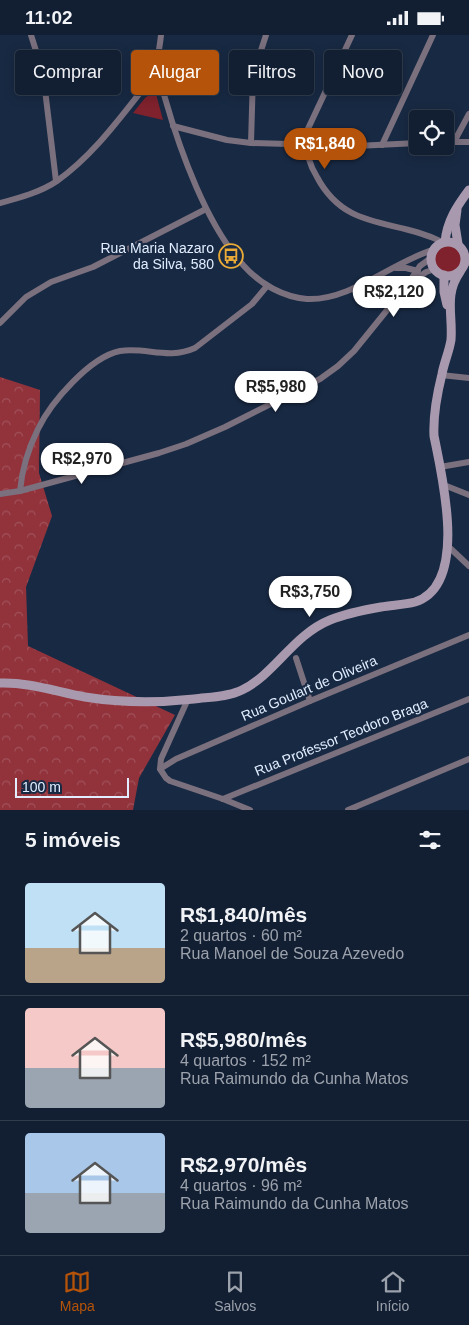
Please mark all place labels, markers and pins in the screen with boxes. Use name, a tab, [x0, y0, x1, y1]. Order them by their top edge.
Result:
pin: R$1,840	[279, 127, 371, 170]
place label: Rua Maria Nazaro da Silva, 580	[100, 240, 214, 272]
bus stop icon: Rua Maria Nazaro da Silva, 580	[218, 243, 244, 269]
pin: R$2,120	[348, 275, 440, 318]
pin: R$5,980	[230, 371, 322, 413]
pin: R$2,970	[36, 443, 128, 485]
pin: R$3,750	[264, 575, 356, 618]

